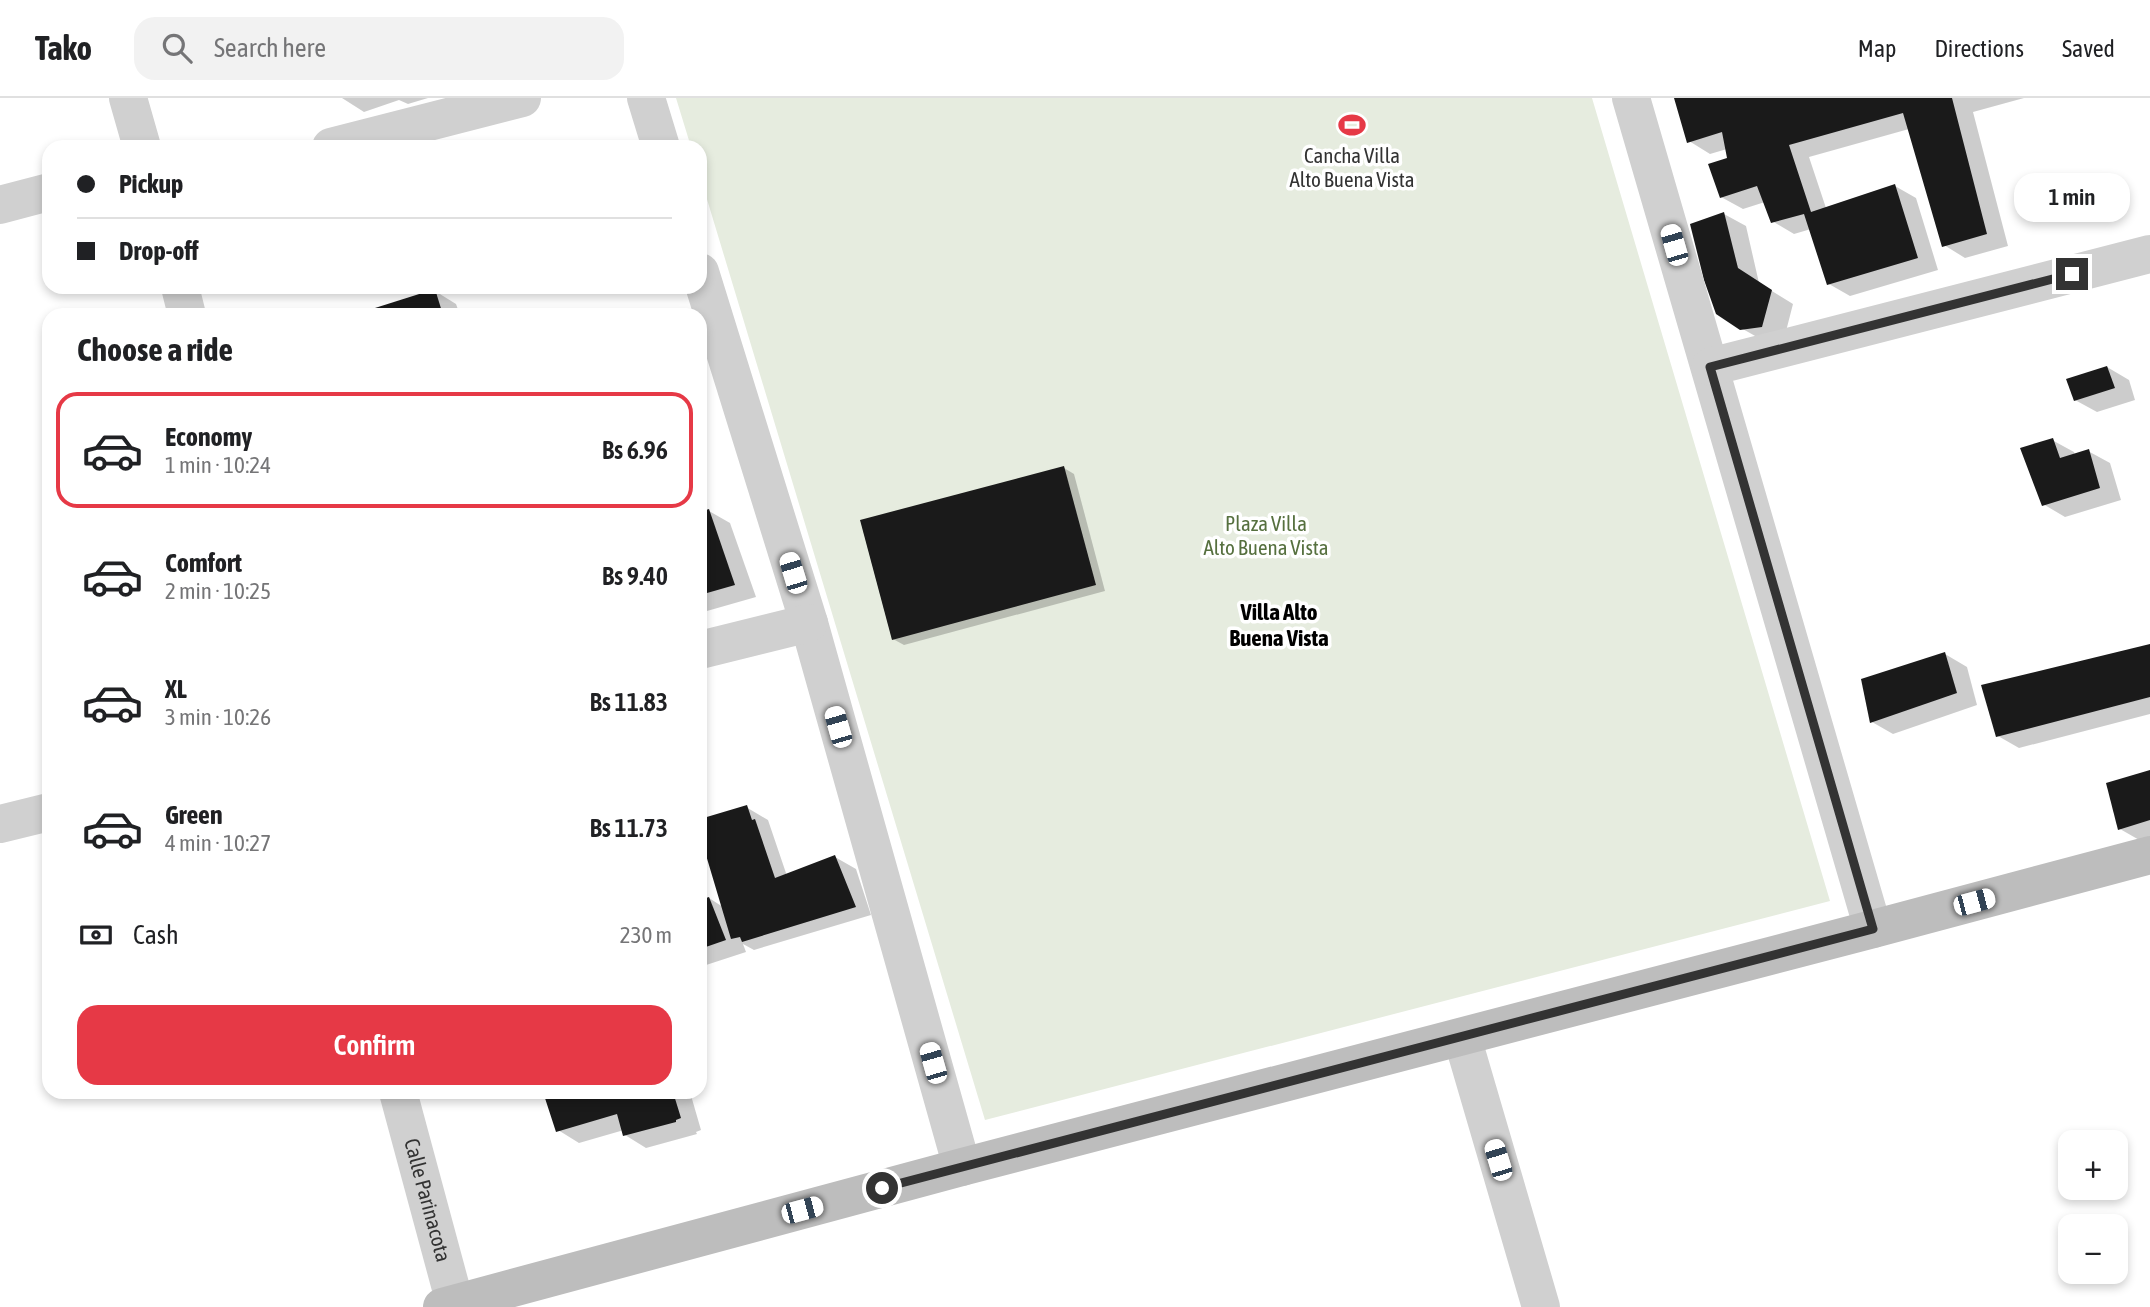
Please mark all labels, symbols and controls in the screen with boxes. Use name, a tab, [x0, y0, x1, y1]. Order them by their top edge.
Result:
search box	[134, 17, 624, 80]
text: Tako	[35, 29, 92, 67]
icon: search	[158, 29, 196, 67]
text: Search here	[214, 33, 326, 63]
text: Map	[1858, 35, 1896, 62]
text: Directions	[1934, 35, 2024, 62]
text: Saved	[2062, 35, 2115, 62]
sports icon: Cancha Villa Alto Buena Vista	[1337, 110, 1367, 140]
place label: Cancha Villa Alto Buena Vista	[1289, 143, 1415, 191]
text: Pickup	[119, 169, 183, 199]
callout: 1 min	[2014, 172, 2130, 222]
text: 1 min	[2049, 184, 2095, 210]
car	[1659, 222, 1690, 268]
text: Drop-off	[119, 236, 199, 266]
route end	[2056, 258, 2088, 290]
text: Choose a ride	[77, 331, 233, 368]
icon: car	[81, 419, 144, 482]
text: Economy	[165, 422, 252, 452]
text: Bs 6.96	[602, 435, 668, 465]
text: 1 min · 10:24	[165, 452, 271, 478]
park label: Plaza Villa Alto Buena Vista	[1203, 511, 1329, 559]
icon: car	[81, 545, 144, 608]
text: Comfort	[165, 548, 242, 578]
car	[777, 550, 810, 596]
text: Bs 9.40	[602, 561, 668, 591]
text: 2 min · 10:25	[165, 578, 271, 604]
district label: Villa Alto Buena Vista	[1229, 599, 1329, 651]
icon: car	[81, 671, 144, 734]
text: XL	[165, 674, 187, 704]
text: Bs 11.83	[589, 687, 668, 717]
text: 3 min · 10:26	[165, 704, 271, 730]
car	[823, 704, 854, 750]
icon: car	[81, 797, 144, 860]
text: Green	[165, 800, 223, 830]
text: Bs 11.73	[589, 813, 668, 843]
text: 4 min · 10:27	[165, 830, 271, 856]
car	[1951, 886, 1998, 918]
icon: cash	[77, 916, 115, 954]
text: Cash	[133, 920, 179, 950]
text: 230 m	[620, 922, 672, 948]
button: Confirm	[77, 1005, 672, 1085]
car	[918, 1040, 949, 1086]
map controls	[2058, 1130, 2128, 1284]
button: +	[2058, 1130, 2128, 1200]
street label: Calle Parinacota	[400, 1136, 456, 1264]
car	[1482, 1137, 1515, 1183]
route start	[866, 1172, 898, 1204]
car	[779, 1194, 826, 1226]
button: −	[2058, 1214, 2128, 1284]

